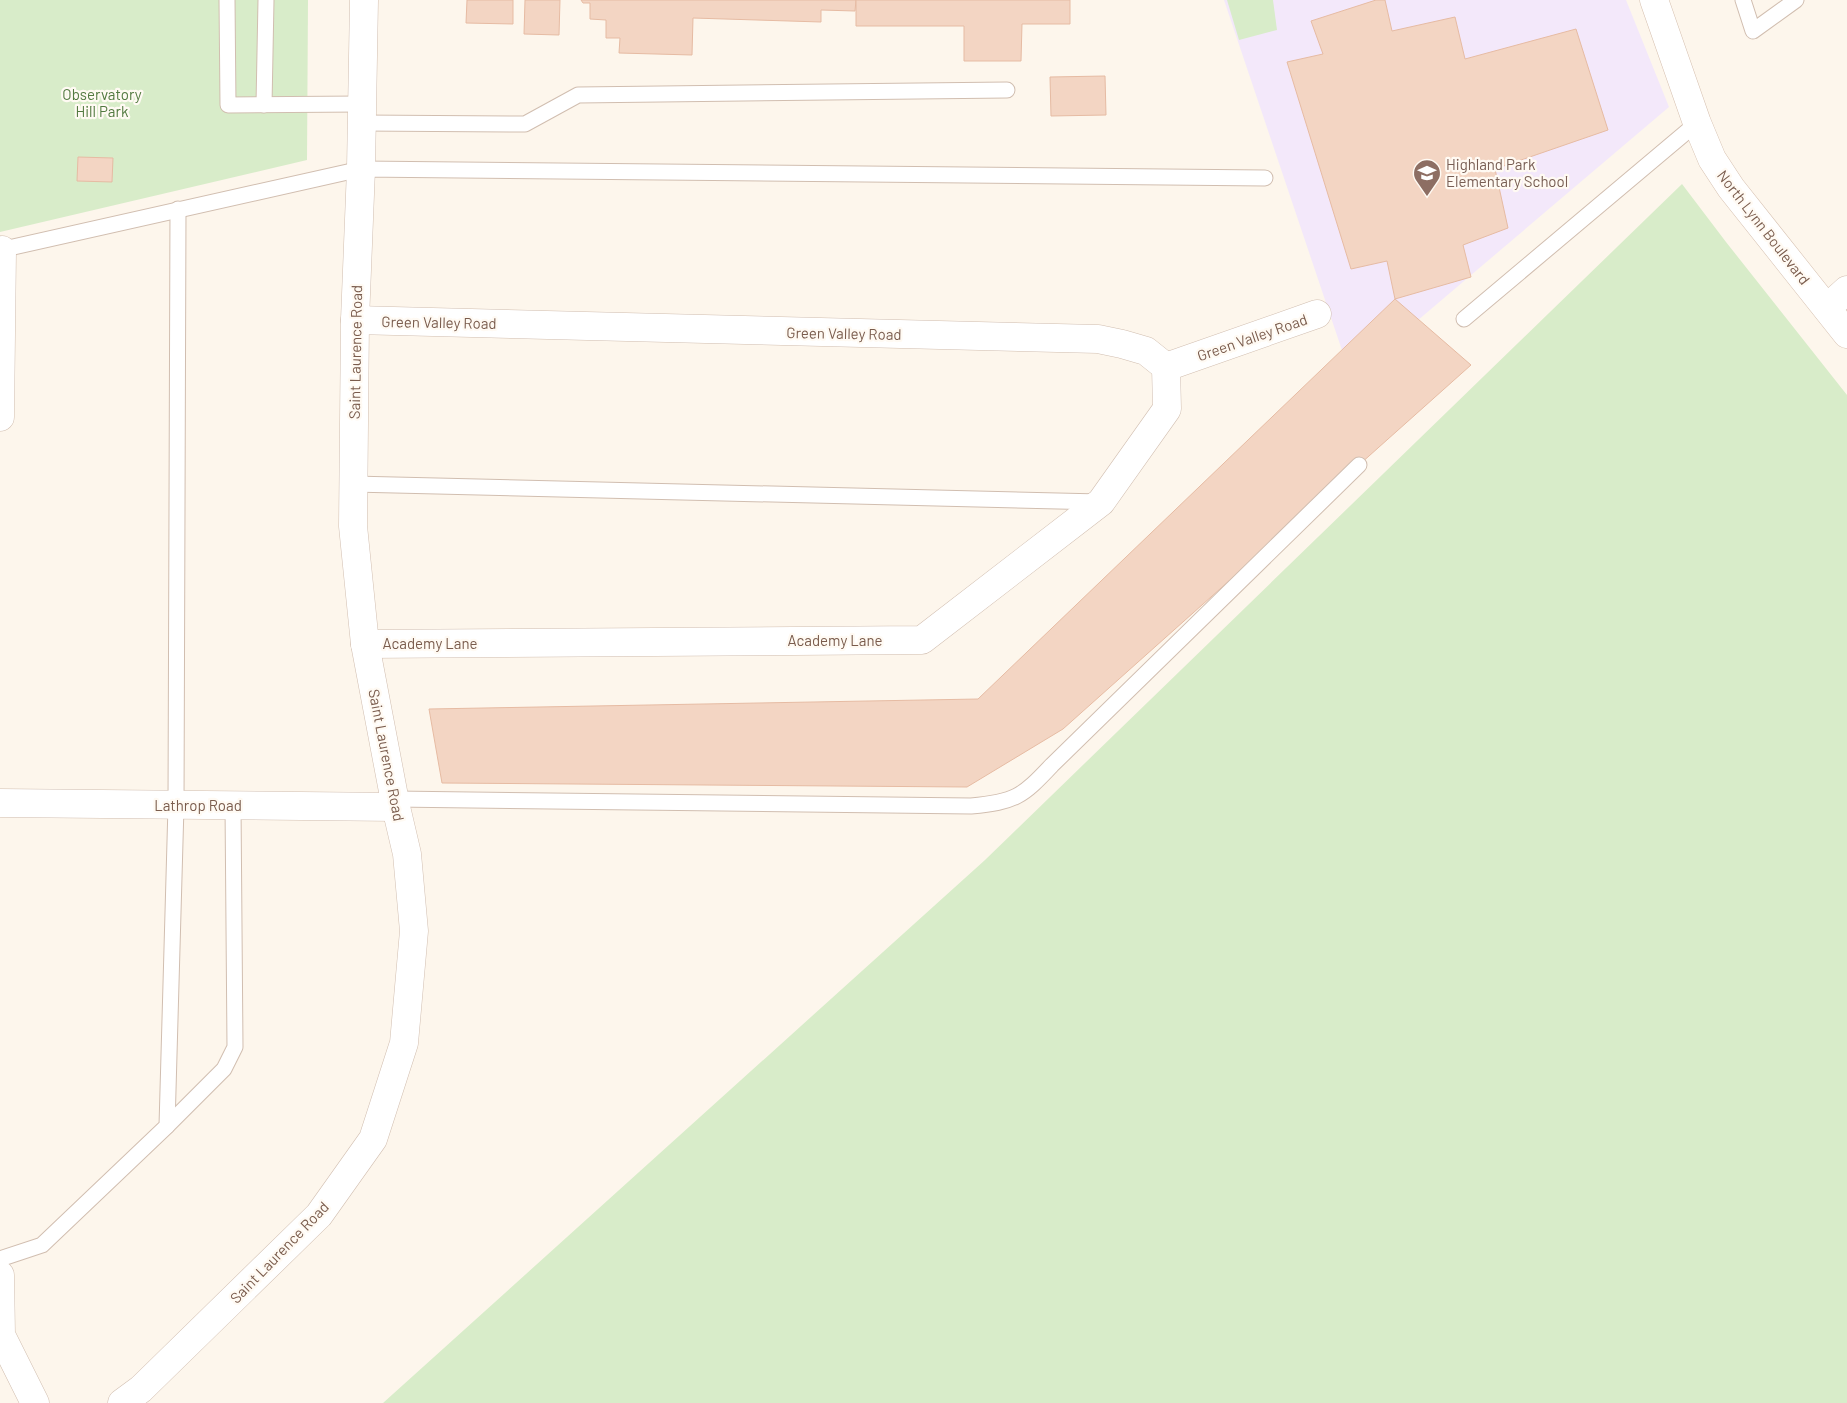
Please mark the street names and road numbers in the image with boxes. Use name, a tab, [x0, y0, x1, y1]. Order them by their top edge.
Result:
street label: North Lynn Boulevard	[1714, 166, 1814, 288]
street label: Saint Laurence Road	[345, 285, 365, 419]
street label: Green Valley Road	[1195, 310, 1309, 364]
street label: Green Valley Road	[381, 312, 497, 332]
street label: Green Valley Road	[786, 323, 902, 343]
street label: Academy Lane	[788, 631, 882, 649]
street label: Academy Lane	[383, 634, 477, 652]
street label: Saint Laurence Road	[365, 687, 409, 823]
street label: Lathrop Road	[154, 796, 242, 814]
street label: Saint Laurence Road	[226, 1197, 332, 1307]

